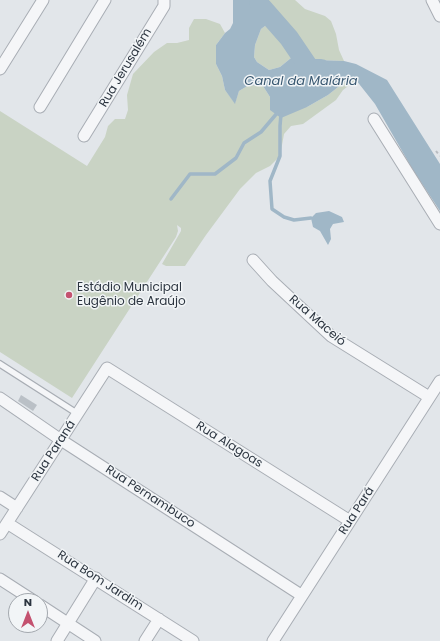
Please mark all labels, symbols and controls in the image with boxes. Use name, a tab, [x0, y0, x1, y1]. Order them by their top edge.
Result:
street label: Rua Jerusalém	[97, 26, 155, 110]
water label: Canal da Malária	[244, 74, 358, 90]
place label: Estádio Municipal Eugênio de Araújo	[77, 281, 186, 309]
marker: Estádio Municipal Eugênio de Araújo	[64, 290, 74, 300]
street label: Rua Maceió	[286, 293, 348, 349]
street label: Rua Paraná	[29, 418, 79, 484]
street label: Rua Alagoas	[193, 419, 265, 471]
street label: Rua Pernambuco	[102, 463, 198, 531]
street label: Rua Pará	[336, 484, 378, 538]
street label: Rua Bom Jardim	[54, 548, 146, 614]
north arrow	[8, 593, 48, 633]
text: N	[24, 594, 32, 610]

